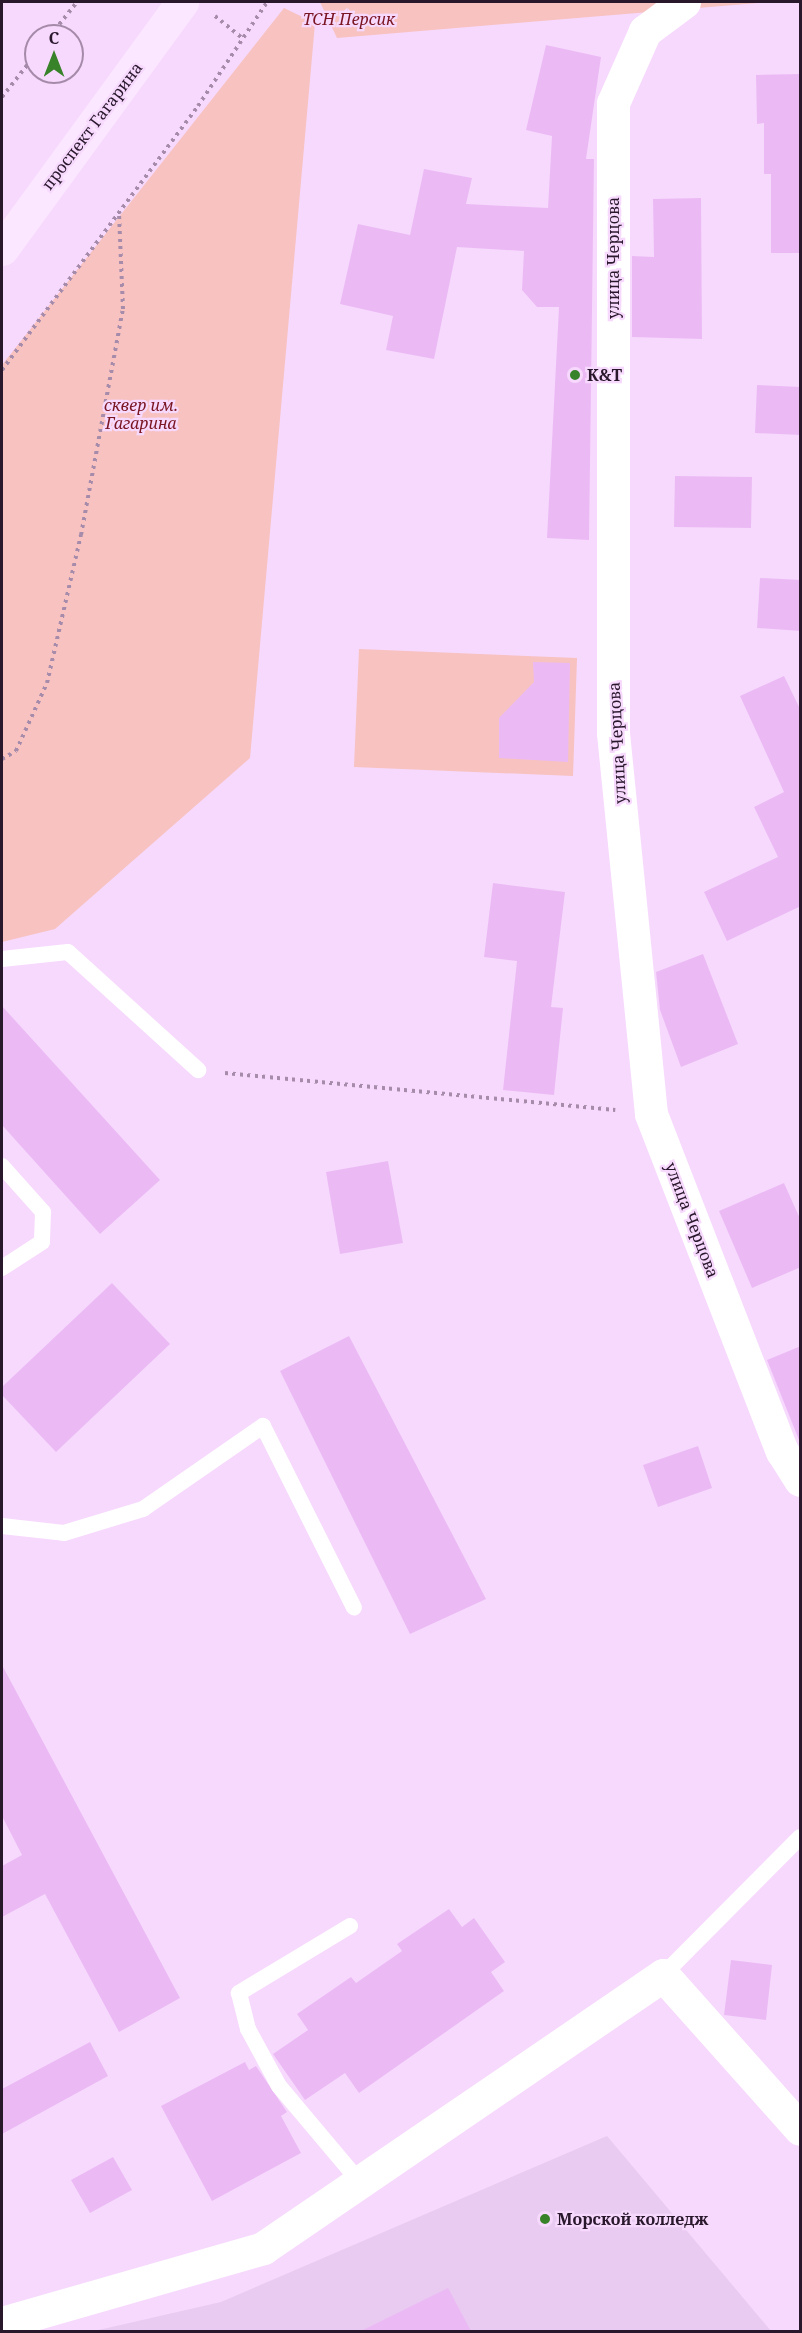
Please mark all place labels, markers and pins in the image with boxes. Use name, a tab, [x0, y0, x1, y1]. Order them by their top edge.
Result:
place label: К&Т	[587, 365, 622, 385]
marker: К&Т	[568, 368, 582, 382]
place label: Морской колледж	[557, 2209, 708, 2229]
marker: Морской колледж	[538, 2212, 552, 2226]

